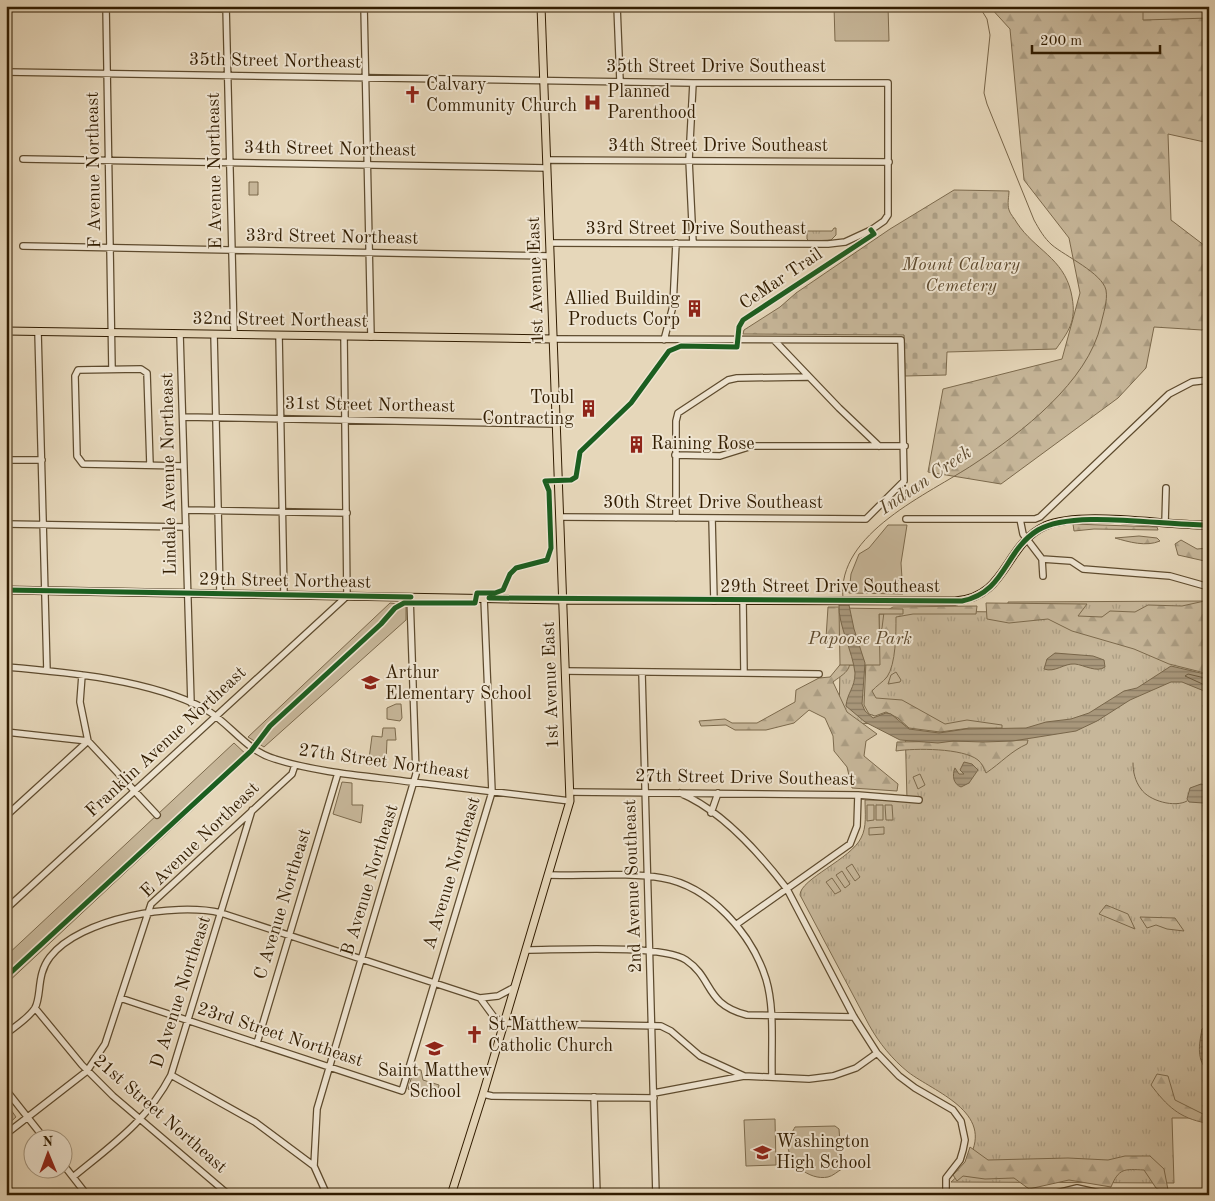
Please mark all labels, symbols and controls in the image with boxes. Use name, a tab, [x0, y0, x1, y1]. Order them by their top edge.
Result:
scale bar	[1032, 22, 1160, 54]
text: 200 m	[1040, 34, 1082, 49]
street label: 35th Street Northeast	[189, 50, 361, 72]
street label: 35th Street Drive Southeast	[606, 58, 826, 76]
place label: Calvary Community Church	[426, 76, 577, 115]
place label: Planned Parenthood	[607, 83, 696, 122]
church icon: Calvary Community Church	[402, 85, 422, 105]
street label: F Avenue Northeast	[84, 91, 104, 249]
street label: E Avenue Northeast	[205, 92, 225, 250]
hospital icon: Planned Parenthood	[583, 92, 603, 112]
street label: 34th Street Drive Southeast	[608, 137, 828, 155]
street label: 34th Street Northeast	[244, 138, 416, 160]
street label: 1st Avenue East	[525, 216, 547, 344]
street label: 33rd Street Drive Southeast	[586, 220, 806, 238]
street label: 33rd Street Northeast	[245, 226, 419, 248]
street label: CeMar Trail	[736, 245, 826, 313]
park label: Mount Calvary Cemetery	[901, 256, 1021, 295]
place label: Allied Building Products Corp	[564, 290, 680, 329]
building icon: Allied Building Products Corp	[684, 299, 704, 319]
street label: 32nd Street Northeast	[192, 309, 368, 331]
street label: Lindale Avenue Northeast	[158, 372, 180, 576]
place label: Toubl Contracting	[482, 389, 574, 428]
street label: 31st Street Northeast	[285, 395, 455, 415]
building icon: Toubl Contracting	[578, 398, 598, 418]
building icon: Raining Rose	[627, 434, 647, 454]
place label: Raining Rose	[651, 435, 755, 453]
water label: Indian Creek	[875, 443, 976, 519]
street label: 30th Street Drive Southeast	[603, 494, 823, 512]
street label: 29th Street Northeast	[199, 570, 371, 592]
street label: 29th Street Drive Southeast	[720, 578, 940, 596]
street label: 1st Avenue East	[540, 621, 562, 749]
park label: Papoose Park	[807, 630, 912, 648]
street label: Franklin Avenue Northeast	[82, 663, 250, 821]
place label: Arthur Elementary School	[385, 664, 532, 703]
school or university icon: Arthur Elementary School	[361, 673, 381, 693]
street label: 27th Street Northeast	[297, 741, 471, 783]
street label: 27th Street Drive Southeast	[635, 767, 855, 789]
street label: E Avenue Northeast	[137, 779, 263, 901]
street label: A Avenue Northeast	[420, 795, 484, 951]
street label: 2nd Avenue Southeast	[621, 799, 645, 973]
street label: B Avenue Northeast	[338, 802, 402, 958]
street label: C Avenue Northeast	[251, 826, 315, 982]
street label: D Avenue Northeast	[148, 914, 214, 1070]
street label: 23rd Street Northeast	[195, 1000, 365, 1070]
place label: St Matthew Catholic Church	[488, 1016, 613, 1055]
church icon: St Matthew Catholic Church	[464, 1025, 484, 1045]
school or university icon: Saint Matthew School	[425, 1038, 445, 1058]
street label: 21st Street Northeast	[90, 1051, 230, 1177]
place label: Saint Matthew School	[378, 1062, 492, 1101]
north arrow	[22, 1128, 72, 1178]
place label: Washington High School	[776, 1133, 871, 1172]
text: N	[42, 1135, 54, 1149]
school or university icon: Washington High School	[752, 1142, 772, 1162]

